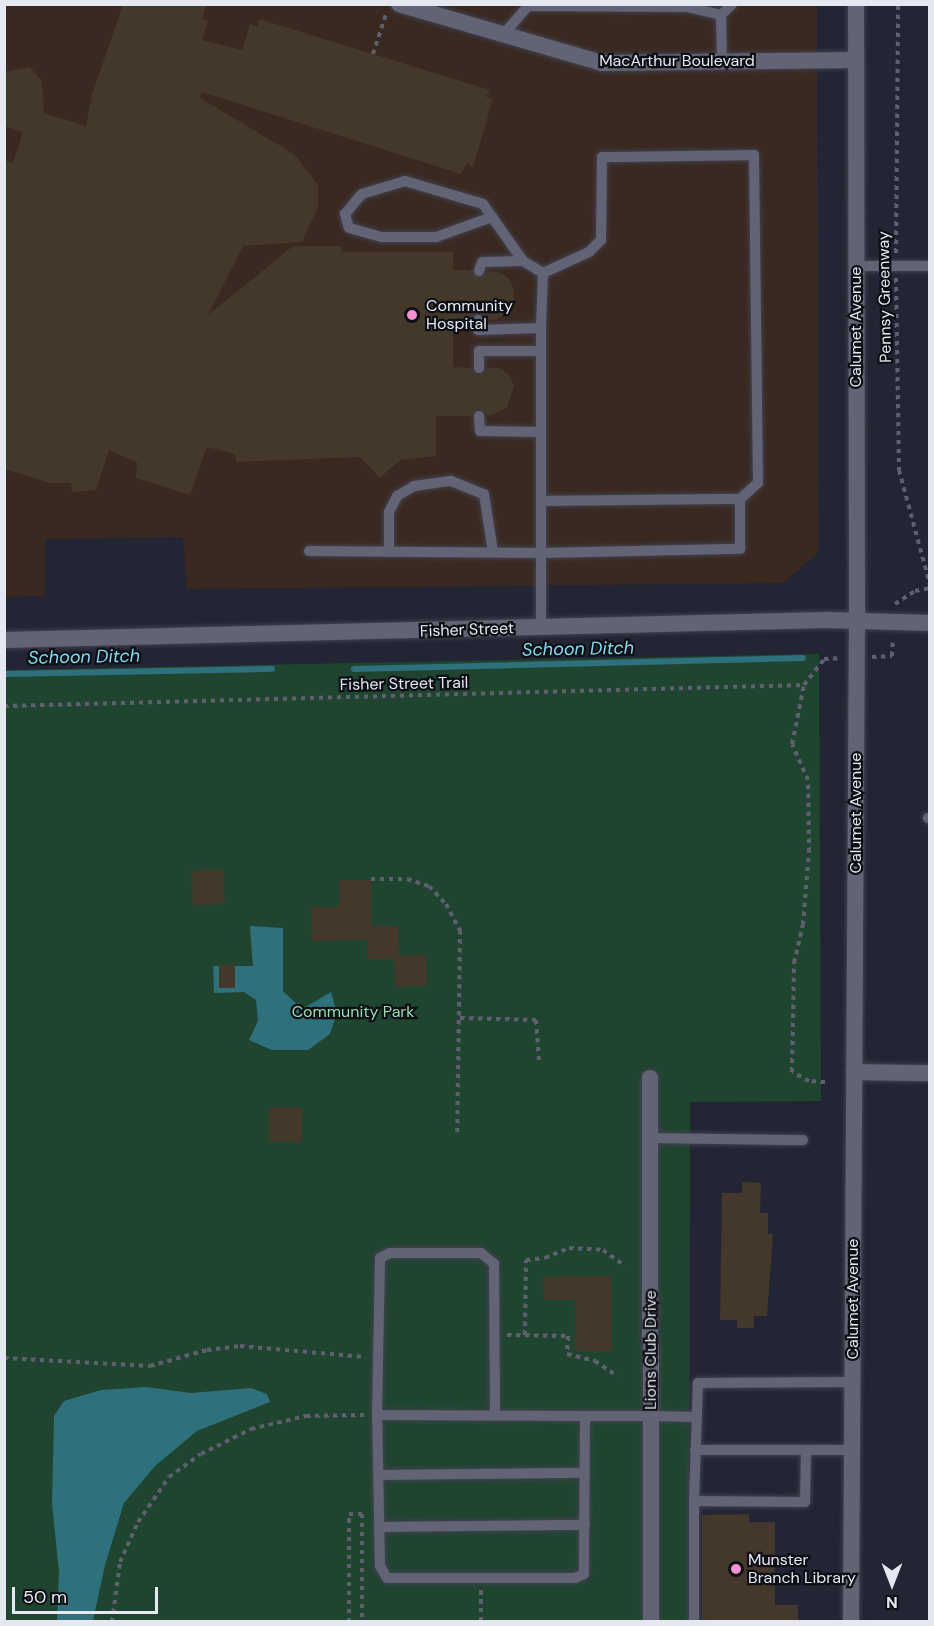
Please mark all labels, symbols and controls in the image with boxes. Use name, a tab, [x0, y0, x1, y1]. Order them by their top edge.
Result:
street label: MacArthur Boulevard	[599, 51, 755, 71]
street label: Pennsy Greenway	[874, 231, 896, 363]
street label: Calumet Avenue	[846, 267, 866, 387]
place label: Community Hospital	[426, 296, 513, 334]
marker: Community Hospital	[403, 306, 421, 324]
street label: Fisher Street	[420, 619, 514, 641]
water label: Schoon Ditch	[522, 637, 634, 661]
water label: Schoon Ditch	[28, 645, 140, 669]
street label: Fisher Street Trail	[340, 673, 468, 695]
street label: Calumet Avenue	[846, 753, 866, 873]
park label: Community Park	[292, 1002, 414, 1022]
street label: Calumet Avenue	[843, 1239, 863, 1359]
street label: Lions Club Drive	[641, 1290, 661, 1410]
place label: Munster Branch Library	[748, 1550, 856, 1588]
north arrow	[862, 1554, 922, 1614]
marker: Munster Branch Library	[729, 1562, 743, 1576]
scale bar	[15, 1575, 160, 1613]
text: 50 m	[23, 1585, 67, 1609]
text: N	[886, 1592, 898, 1613]

